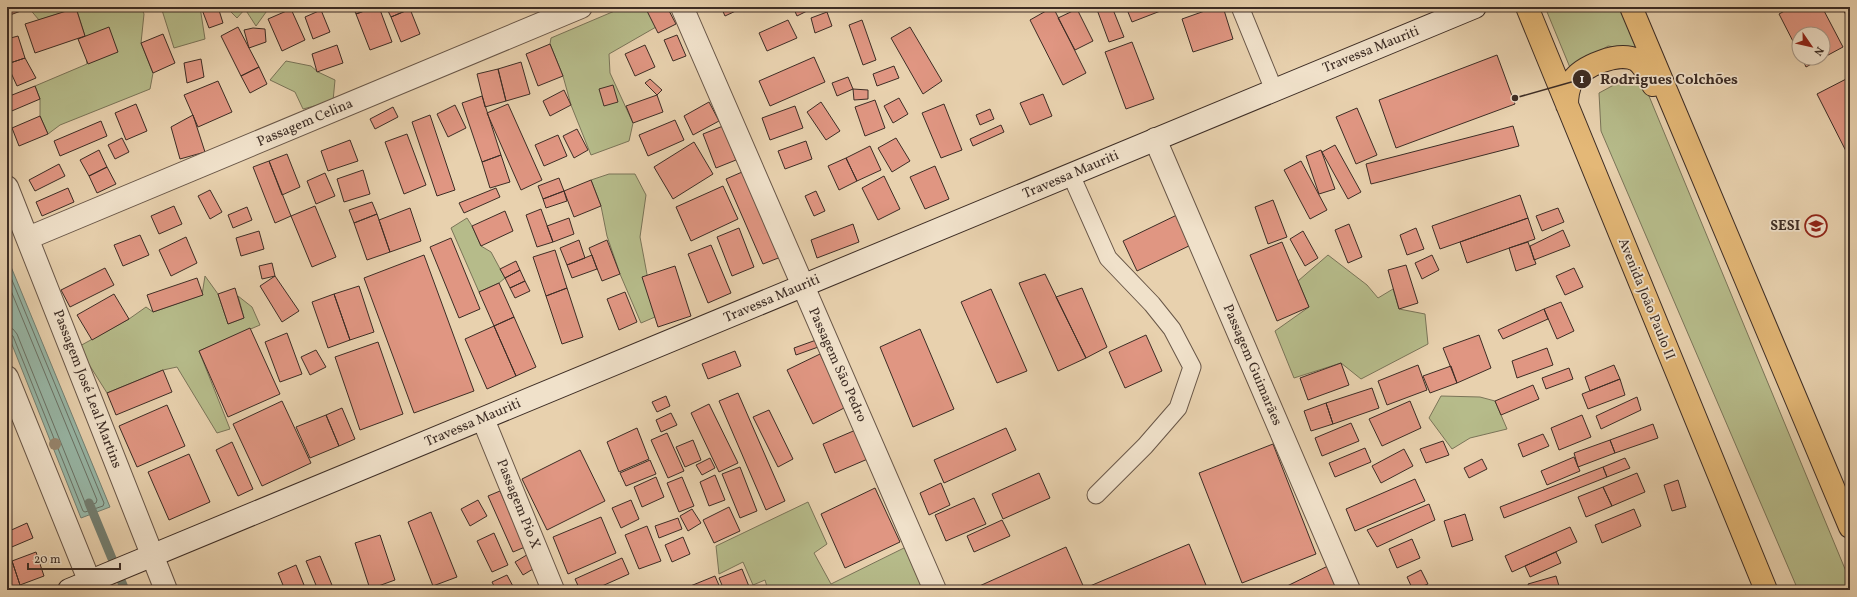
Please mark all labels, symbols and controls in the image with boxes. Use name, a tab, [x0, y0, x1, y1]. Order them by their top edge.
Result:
street label: Travessa Mauriti	[1320, 22, 1422, 78]
north arrow	[1791, 26, 1831, 66]
text: N	[1810, 43, 1827, 58]
callout: Rodrigues Colchões	[1572, 65, 1746, 92]
text: Rodrigues Colchões	[1600, 70, 1738, 91]
text: 1	[1580, 72, 1585, 88]
street label: Passagem Celina	[254, 94, 356, 152]
street label: Travessa Mauriti	[1020, 146, 1122, 204]
school or university icon: SESI	[1803, 213, 1829, 239]
place label: SESI	[1770, 217, 1800, 236]
street label: Avenida João Paulo II	[1613, 235, 1679, 363]
street label: Travessa Mauriti	[721, 270, 823, 328]
street label: Passagem Guimarães	[1218, 301, 1286, 429]
street label: Passagem São Pedro	[803, 305, 871, 425]
street label: Passagem José Leal Martins	[48, 307, 126, 471]
street label: Travessa Mauriti	[422, 394, 524, 452]
street label: Passagem Pio X	[491, 456, 545, 552]
scale bar	[28, 545, 120, 571]
text: 20 m	[34, 552, 61, 568]

